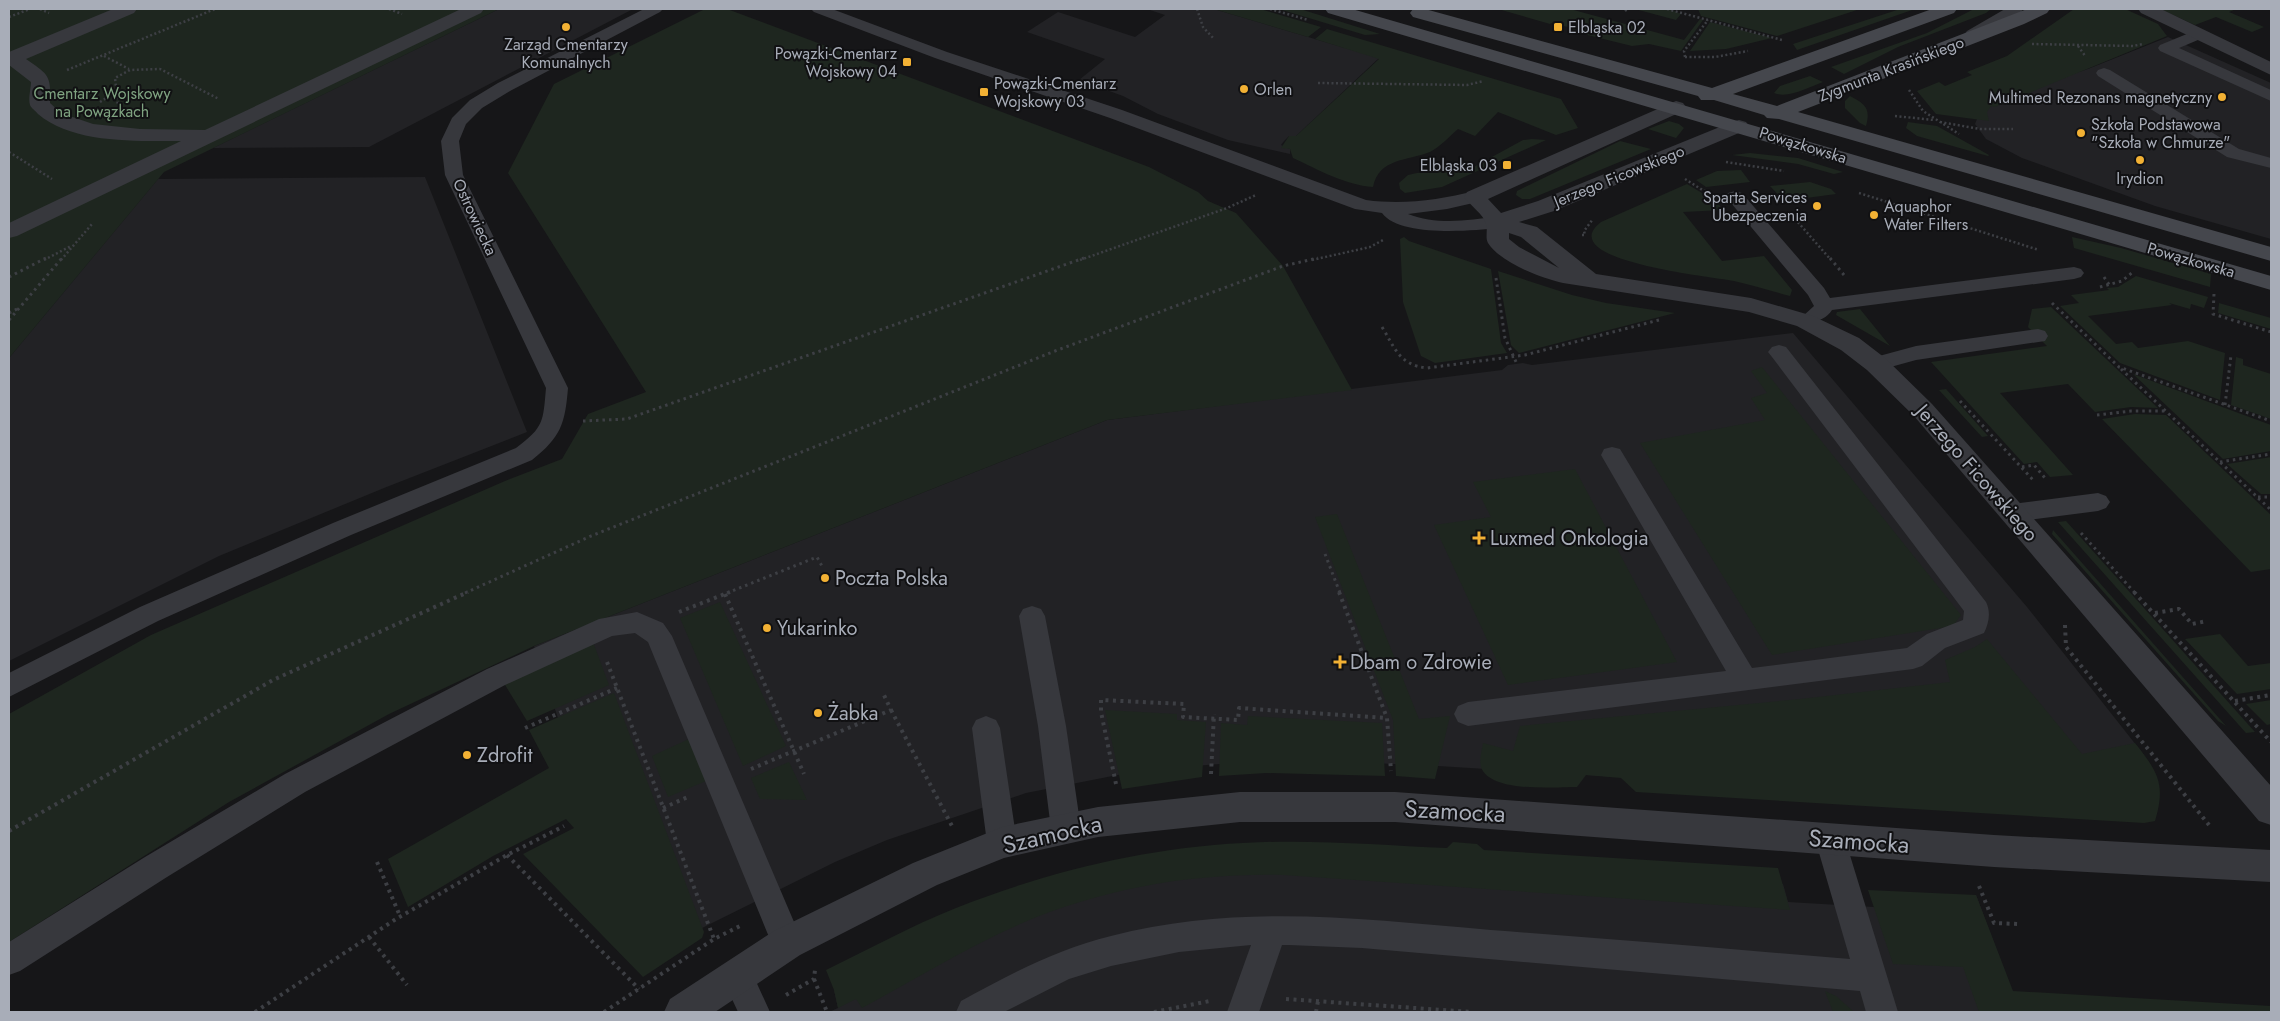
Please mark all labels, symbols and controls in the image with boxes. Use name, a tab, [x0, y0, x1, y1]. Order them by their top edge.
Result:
place label: Elbląska 02	[1568, 16, 1646, 39]
marker: Zarząd Cmentarzy Komunalnych	[560, 21, 572, 33]
marker: Elbląska 02	[1552, 21, 1564, 33]
street label: Zygmunta Krasińskiego	[1815, 30, 1967, 107]
place label: Zarząd Cmentarzy Komunalnych	[504, 33, 629, 74]
place label: Powązki-Cmentarz Wojskowy 04	[775, 42, 898, 83]
marker: Powązki-Cmentarz Wojskowy 04	[901, 56, 913, 68]
place label: Powązki-Cmentarz Wojskowy 03	[994, 72, 1117, 113]
place label: Orlen	[1254, 78, 1292, 101]
park label: Cmentarz Wojskowy na Powązkach	[33, 82, 172, 123]
marker: Orlen	[1238, 83, 1250, 95]
marker: Powązki-Cmentarz Wojskowy 03	[978, 86, 990, 98]
place label: Multimed Rezonans magnetyczny	[1989, 86, 2213, 109]
marker: Multimed Rezonans magnetyczny	[2216, 91, 2228, 103]
place label: Szkoła Podstawowa "Szkoła w Chmurze"	[2091, 113, 2231, 154]
street label: Powązkowska	[1757, 121, 1849, 169]
marker: Szkoła Podstawowa "Szkoła w Chmurze"	[2075, 127, 2087, 139]
street label: Jerzego Ficowskiego	[1548, 139, 1688, 213]
place label: Elbląska 03	[1420, 154, 1497, 177]
marker: Irydion	[2134, 154, 2146, 166]
marker: Elbląska 03	[1501, 159, 1513, 171]
place label: Irydion	[2116, 167, 2164, 190]
street label: Ostrowiecka	[447, 175, 503, 259]
place label: Sparta Services Ubezpeczenia	[1703, 186, 1807, 227]
place label: Aquaphor Water Filters	[1884, 195, 1968, 236]
marker: Sparta Services Ubezpeczenia	[1811, 200, 1823, 212]
marker: Aquaphor Water Filters	[1868, 209, 1880, 221]
street label: Powązkowska	[2144, 237, 2238, 283]
street label: Jerzego Ficowskiego	[1907, 396, 2045, 548]
place label: Luxmed Onkologia	[1490, 524, 1648, 553]
marker: Luxmed Onkologia	[1472, 531, 1486, 545]
place label: Poczta Polska	[835, 564, 948, 593]
marker: Poczta Polska	[819, 572, 831, 584]
place label: Yukarinko	[777, 614, 858, 643]
marker: Yukarinko	[761, 622, 773, 634]
place label: Dbam o Zdrowie	[1350, 648, 1492, 677]
marker: Dbam o Zdrowie	[1334, 656, 1346, 668]
place label: Żabka	[828, 699, 878, 728]
marker: Żabka	[812, 707, 824, 719]
place label: Zdrofit	[477, 741, 533, 770]
marker: Zdrofit	[461, 749, 473, 761]
street label: Szamocka	[1404, 791, 1506, 831]
street label: Szamocka	[999, 806, 1105, 862]
street label: Szamocka	[1807, 820, 1911, 862]

